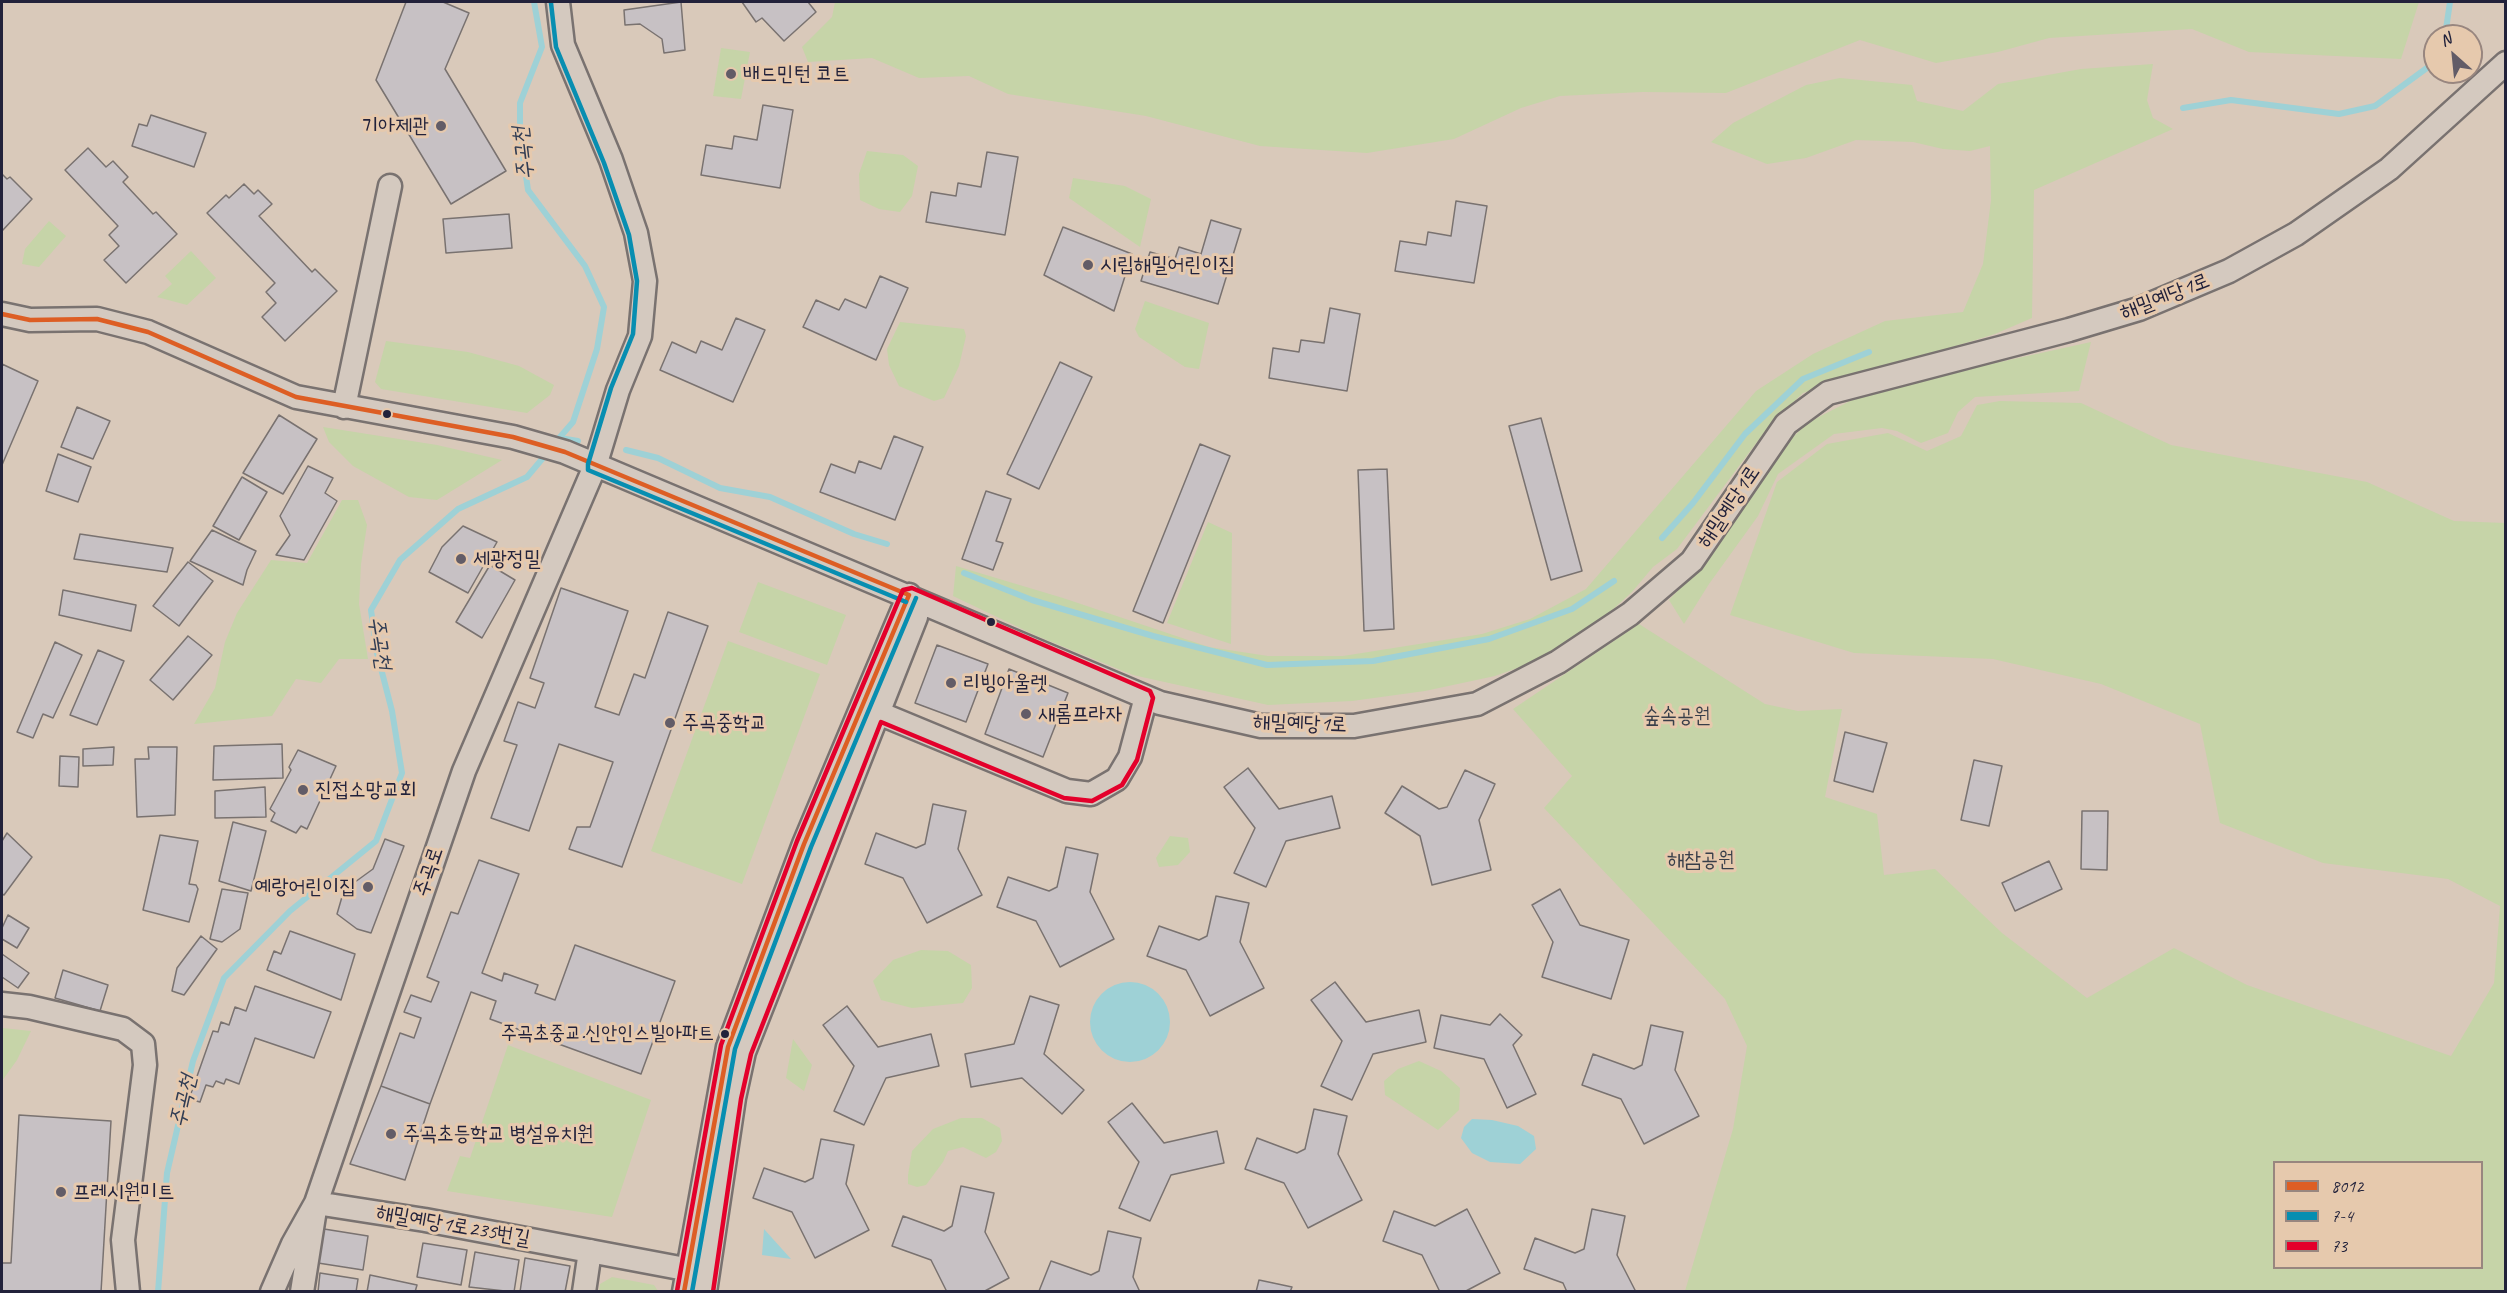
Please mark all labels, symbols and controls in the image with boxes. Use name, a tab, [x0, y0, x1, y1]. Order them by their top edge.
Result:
north arrow	[2423, 24, 2483, 84]
text: N	[2437, 29, 2455, 51]
place label: 배드민턴 코트	[743, 61, 849, 87]
marker: 배드민턴 코트	[724, 67, 738, 81]
place label: 기아제관	[361, 113, 429, 139]
marker: 기아제관	[434, 119, 448, 133]
water label: 주곡천	[508, 125, 540, 181]
place label: 시립해밀어린이집	[1100, 252, 1235, 278]
marker: 시립해밀어린이집	[1081, 258, 1095, 272]
street label: 해밀예당1로	[2117, 268, 2213, 326]
unlabelled marker	[381, 408, 393, 420]
street label: 해밀예당1로	[1692, 461, 1766, 553]
place label: 세광정밀	[473, 546, 541, 572]
marker: 세광정밀	[454, 552, 468, 566]
water label: 주곡천	[362, 615, 396, 671]
unlabelled marker	[985, 616, 997, 628]
place label: 리빙아울렛	[963, 670, 1047, 696]
marker: 리빙아울렛	[944, 676, 958, 690]
place label: 새롬프라자	[1038, 701, 1122, 727]
park label: 숲속공원	[1643, 703, 1711, 729]
marker: 새롬프라자	[1019, 707, 1033, 721]
place label: 주곡중학교	[682, 710, 766, 736]
street label: 해밀예당1로	[1253, 710, 1347, 738]
marker: 주곡중학교	[663, 716, 677, 730]
place label: 진접소망교회	[315, 777, 416, 803]
marker: 진접소망교회	[296, 783, 310, 797]
street label: 주곡로	[409, 844, 449, 900]
park label: 해참공원	[1667, 847, 1735, 873]
place label: 예랑어린이집	[255, 874, 356, 900]
marker: 예랑어린이집	[361, 880, 375, 894]
place label: 주곡초중교.신안인스빌아파트	[501, 1022, 714, 1046]
marker: 주곡초중교.신안인스빌아파트	[719, 1028, 731, 1040]
water label: 주곡천	[165, 1072, 203, 1130]
place label: 주곡초등학교 병설유치원	[403, 1121, 594, 1147]
marker: 주곡초등학교 병설유치원	[384, 1127, 398, 1141]
legend	[2273, 1161, 2483, 1269]
text: 8012	[2331, 1175, 2363, 1197]
place label: 프레시원미트	[73, 1179, 174, 1205]
marker: 프레시원미트	[54, 1185, 68, 1199]
street label: 해밀예당1로235번길	[374, 1200, 532, 1252]
text: 7-4	[2331, 1205, 2353, 1227]
text: 73	[2331, 1235, 2347, 1257]

